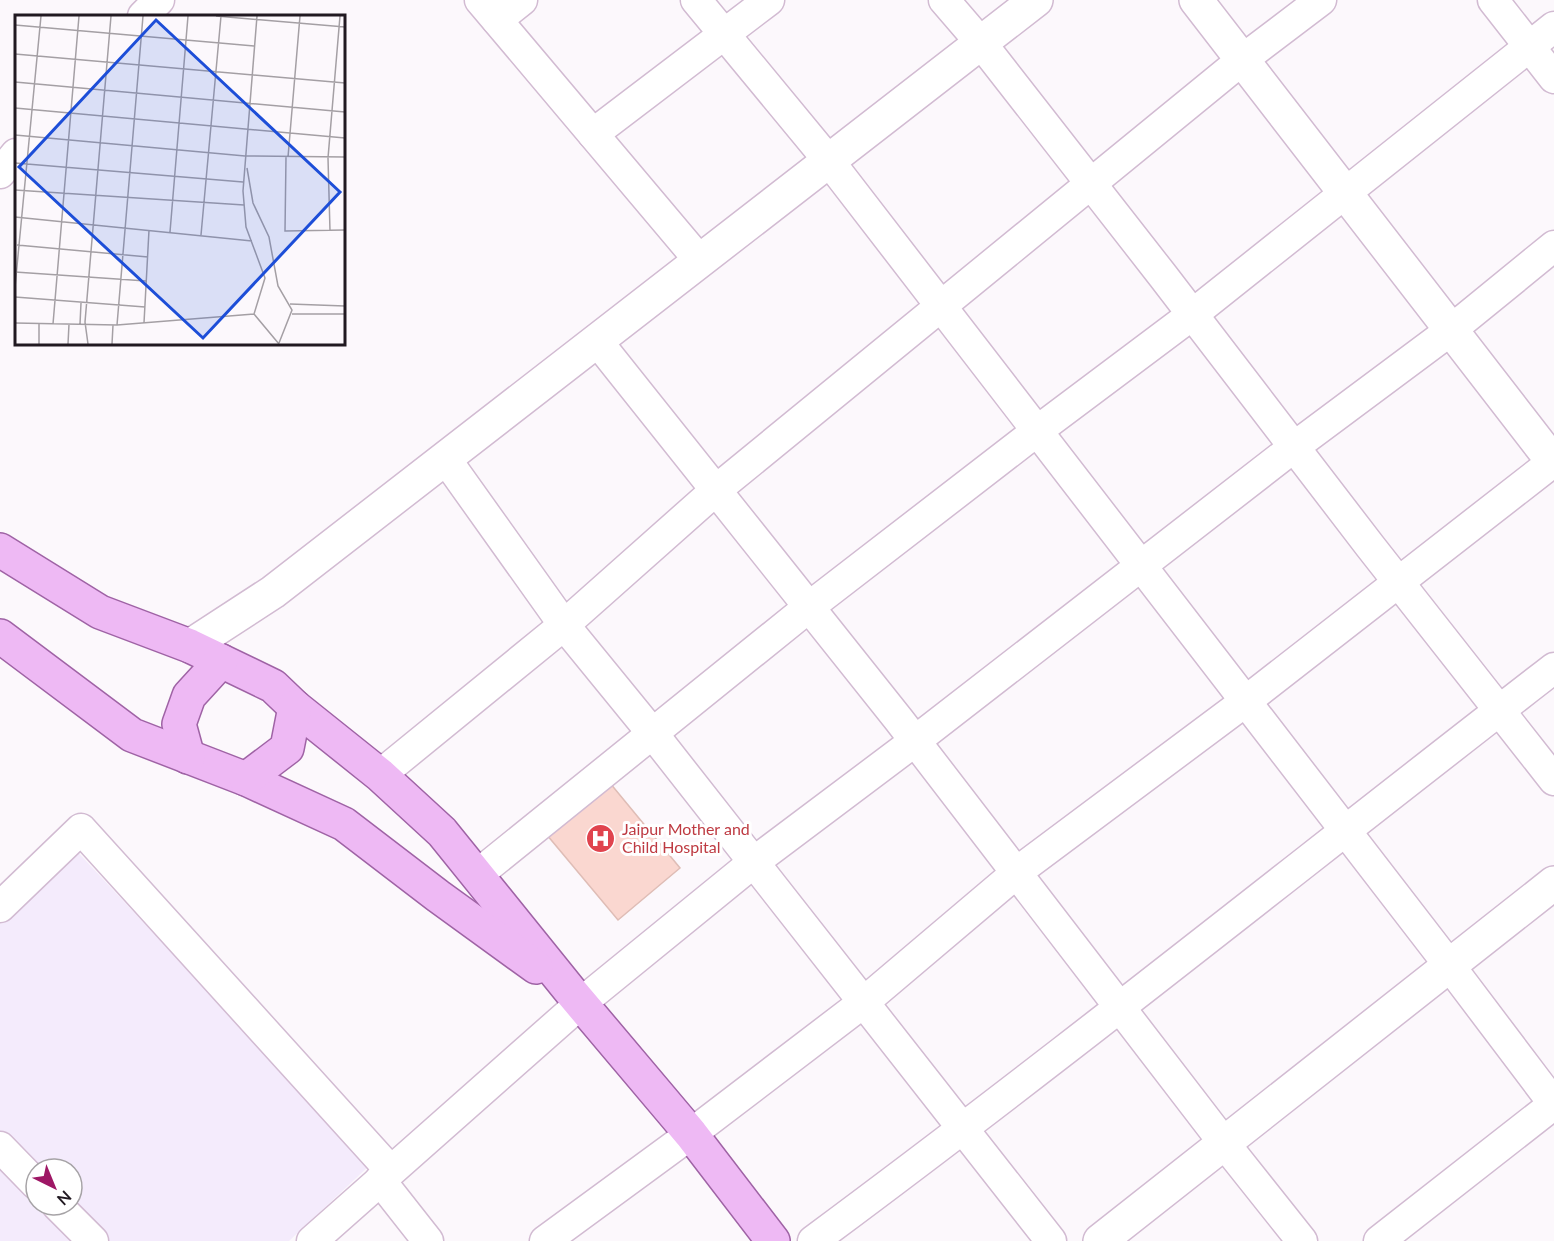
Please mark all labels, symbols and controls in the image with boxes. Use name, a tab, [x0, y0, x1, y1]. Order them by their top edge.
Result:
inset map	[15, 15, 345, 345]
place label: Jaipur Mother and Child Hospital	[622, 819, 750, 856]
hospital icon: Jaipur Mother and Child Hospital	[585, 822, 617, 854]
north arrow	[24, 1157, 84, 1217]
text: N	[54, 1187, 76, 1209]

